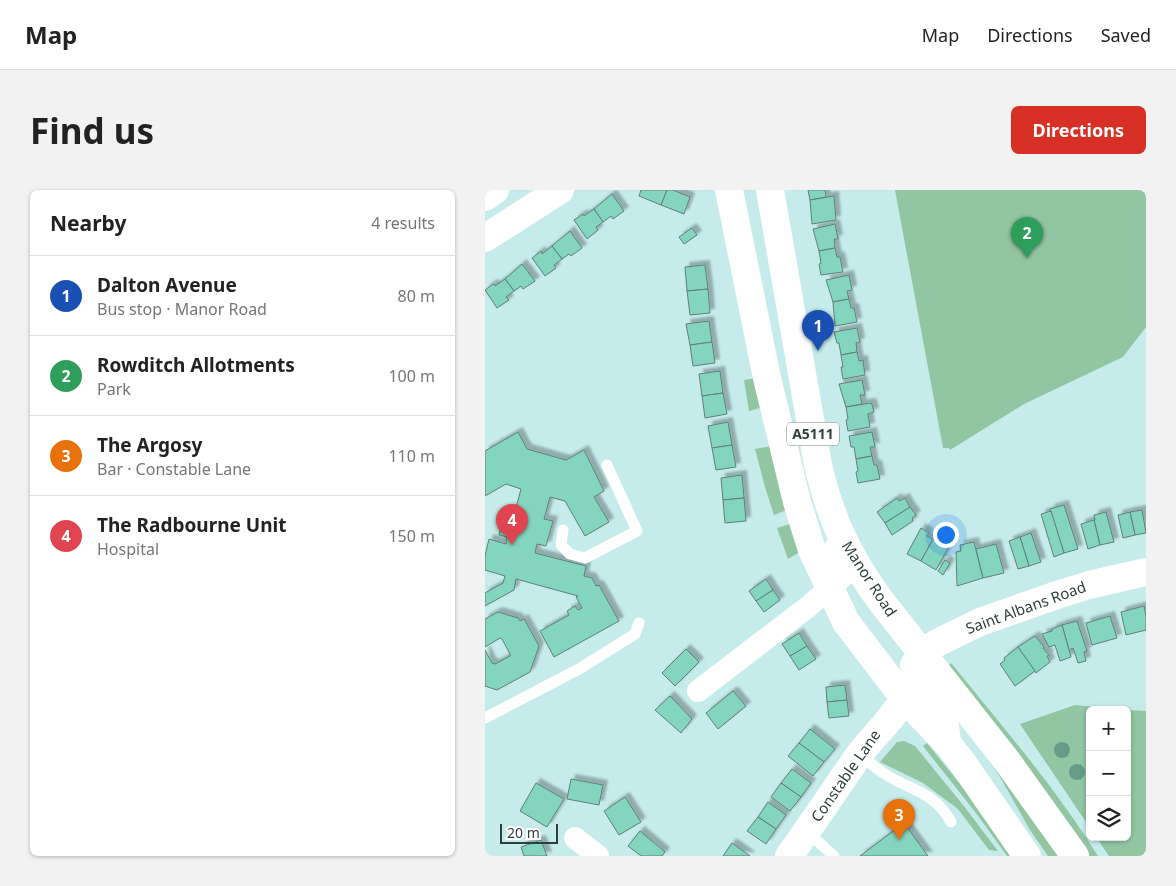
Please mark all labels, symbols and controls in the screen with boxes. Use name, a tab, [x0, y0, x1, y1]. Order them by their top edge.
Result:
text: Map	[25, 18, 77, 51]
text: Map	[922, 23, 959, 47]
text: Directions	[987, 23, 1073, 47]
text: Saved	[1101, 23, 1151, 47]
button: Directions	[1011, 106, 1146, 154]
text: Find us	[30, 107, 154, 154]
text: Nearby	[50, 209, 126, 237]
text: 4 results	[371, 212, 435, 234]
pin: 2	[1011, 217, 1043, 258]
text: Dalton Avenue	[97, 272, 237, 298]
text: 1	[61, 285, 71, 307]
text: 80 m	[398, 285, 435, 307]
text: Bus stop · Manor Road	[97, 298, 267, 320]
pin: 1	[802, 310, 834, 351]
text: Rowditch Allotments	[97, 352, 295, 378]
text: 2	[61, 365, 71, 387]
text: 100 m	[388, 365, 435, 387]
text: Park	[97, 378, 131, 400]
road number: A5111	[787, 422, 839, 445]
text: The Argosy	[97, 432, 202, 458]
text: 3	[61, 445, 71, 467]
text: 110 m	[388, 445, 435, 467]
text: Bar · Constable Lane	[97, 458, 251, 480]
pin: 4	[496, 504, 528, 545]
text: The Radbourne Unit	[97, 512, 286, 538]
your location	[933, 522, 959, 548]
text: 4	[61, 525, 71, 547]
text: 150 m	[388, 525, 435, 547]
street label: Manor Road	[838, 537, 902, 620]
text: Hospital	[97, 538, 159, 560]
street label: Saint Albans Road	[963, 576, 1089, 638]
map controls	[1086, 706, 1131, 841]
button: +	[1086, 706, 1131, 751]
street label: Constable Lane	[806, 725, 884, 826]
button: −	[1086, 751, 1131, 796]
button: layers	[1086, 796, 1131, 841]
pin: 3	[883, 799, 915, 840]
scale bar	[500, 821, 557, 844]
text: 20 m	[507, 823, 540, 842]

